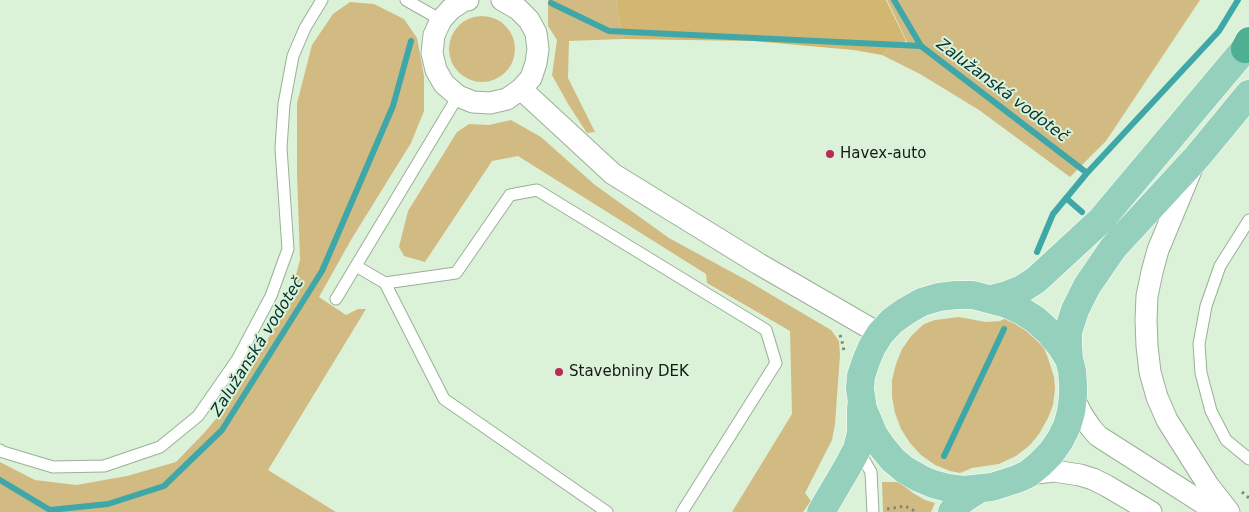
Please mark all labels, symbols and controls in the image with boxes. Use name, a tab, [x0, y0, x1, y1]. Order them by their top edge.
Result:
water label: Zalužanská vodoteč	[932, 35, 1072, 147]
place label: Havex-auto	[840, 145, 926, 163]
marker: Havex-auto	[824, 148, 836, 160]
water label: Zalužanská vodoteč	[207, 274, 309, 420]
place label: Stavebniny DEK	[569, 363, 689, 381]
marker: Stavebniny DEK	[553, 366, 565, 378]

